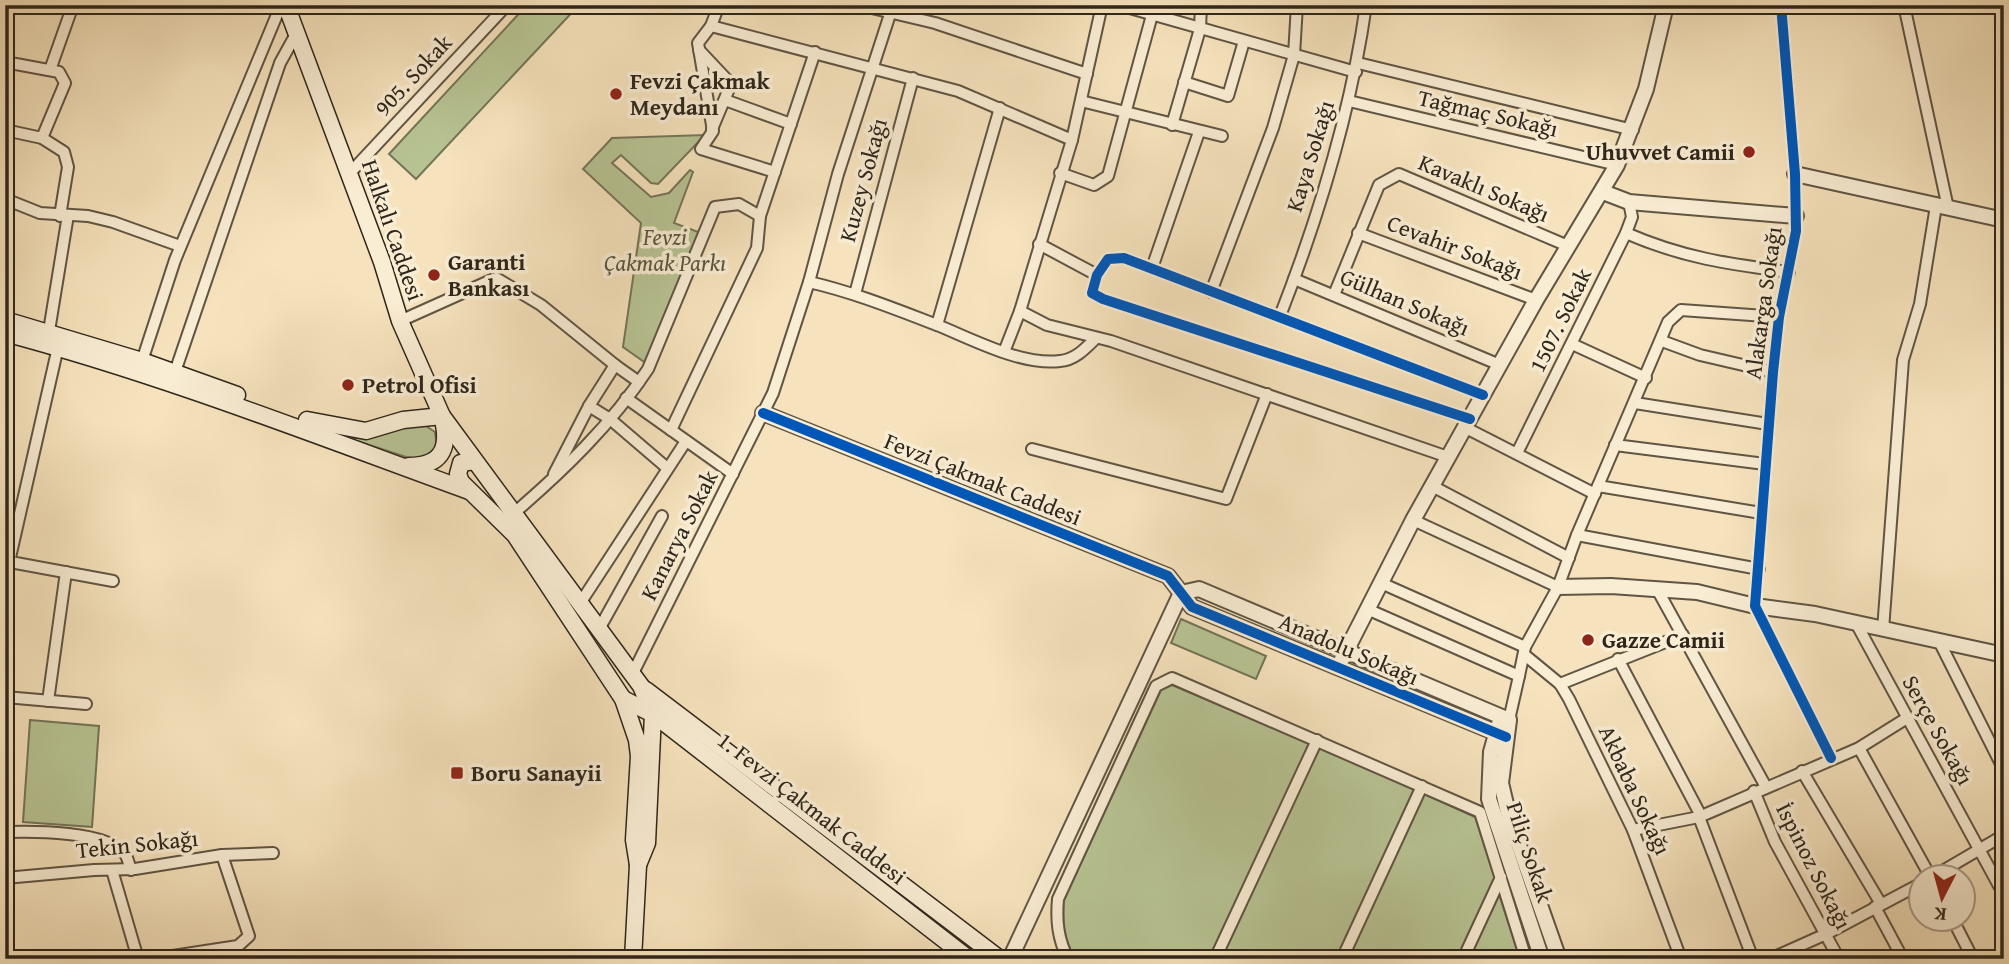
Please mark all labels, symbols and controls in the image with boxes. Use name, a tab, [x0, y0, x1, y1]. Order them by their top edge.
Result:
street label: 905. Sokak	[366, 26, 459, 123]
place label: Fevzi Çakmak Meydanı	[630, 64, 771, 123]
street label: Tağmaç Sokağı	[1415, 80, 1561, 145]
marker: Fevzi Çakmak Meydanı	[608, 86, 624, 102]
street label: Kaya Sokağı	[1277, 96, 1342, 216]
street label: Kuzey Sokağı	[830, 114, 895, 245]
place label: Uhuvvet Camii	[1586, 135, 1735, 168]
marker: Uhuvvet Camii	[1741, 144, 1757, 160]
street label: Kavaklı Sokağı	[1414, 145, 1555, 230]
street label: Halkalı Caddesi	[354, 155, 433, 305]
street label: Cevahir Sokağı	[1383, 206, 1528, 287]
park label: Fevzi Çakmak Parkı	[604, 220, 726, 279]
street label: Alakarga Sokağı	[1735, 224, 1790, 382]
place label: Garanti Bankası	[448, 245, 529, 304]
street label: Gülhan Sokağı	[1335, 259, 1475, 344]
street label: 1507. Sokak	[1520, 262, 1599, 377]
marker: Garanti Bankası	[426, 267, 442, 283]
place label: Petrol Ofisi	[362, 368, 477, 401]
marker: Petrol Ofisi	[340, 377, 356, 393]
street label: Fevzi Çakmak Caddesi	[880, 424, 1087, 533]
street label: Kanarya Sokak	[632, 464, 726, 606]
street label: Anadolu Sokağı	[1274, 604, 1424, 693]
place label: Gazze Camii	[1602, 623, 1725, 656]
marker: Gazze Camii	[1580, 632, 1596, 648]
street label: Serçe Sokağı	[1895, 669, 1982, 791]
street label: Akbaba Sokağı	[1591, 720, 1680, 860]
street label: 1. Fevzi Çakmak Caddesi	[711, 723, 914, 892]
place label: Boru Sanayii	[471, 756, 602, 789]
marker: Boru Sanayii	[449, 765, 465, 781]
street label: Piliç Sokak	[1499, 797, 1562, 907]
street label: İspinoz Sokağı	[1768, 797, 1861, 935]
street label: Tekin Sokağı	[74, 821, 200, 866]
north arrow	[1908, 862, 1978, 932]
text: K	[1933, 900, 1948, 929]

